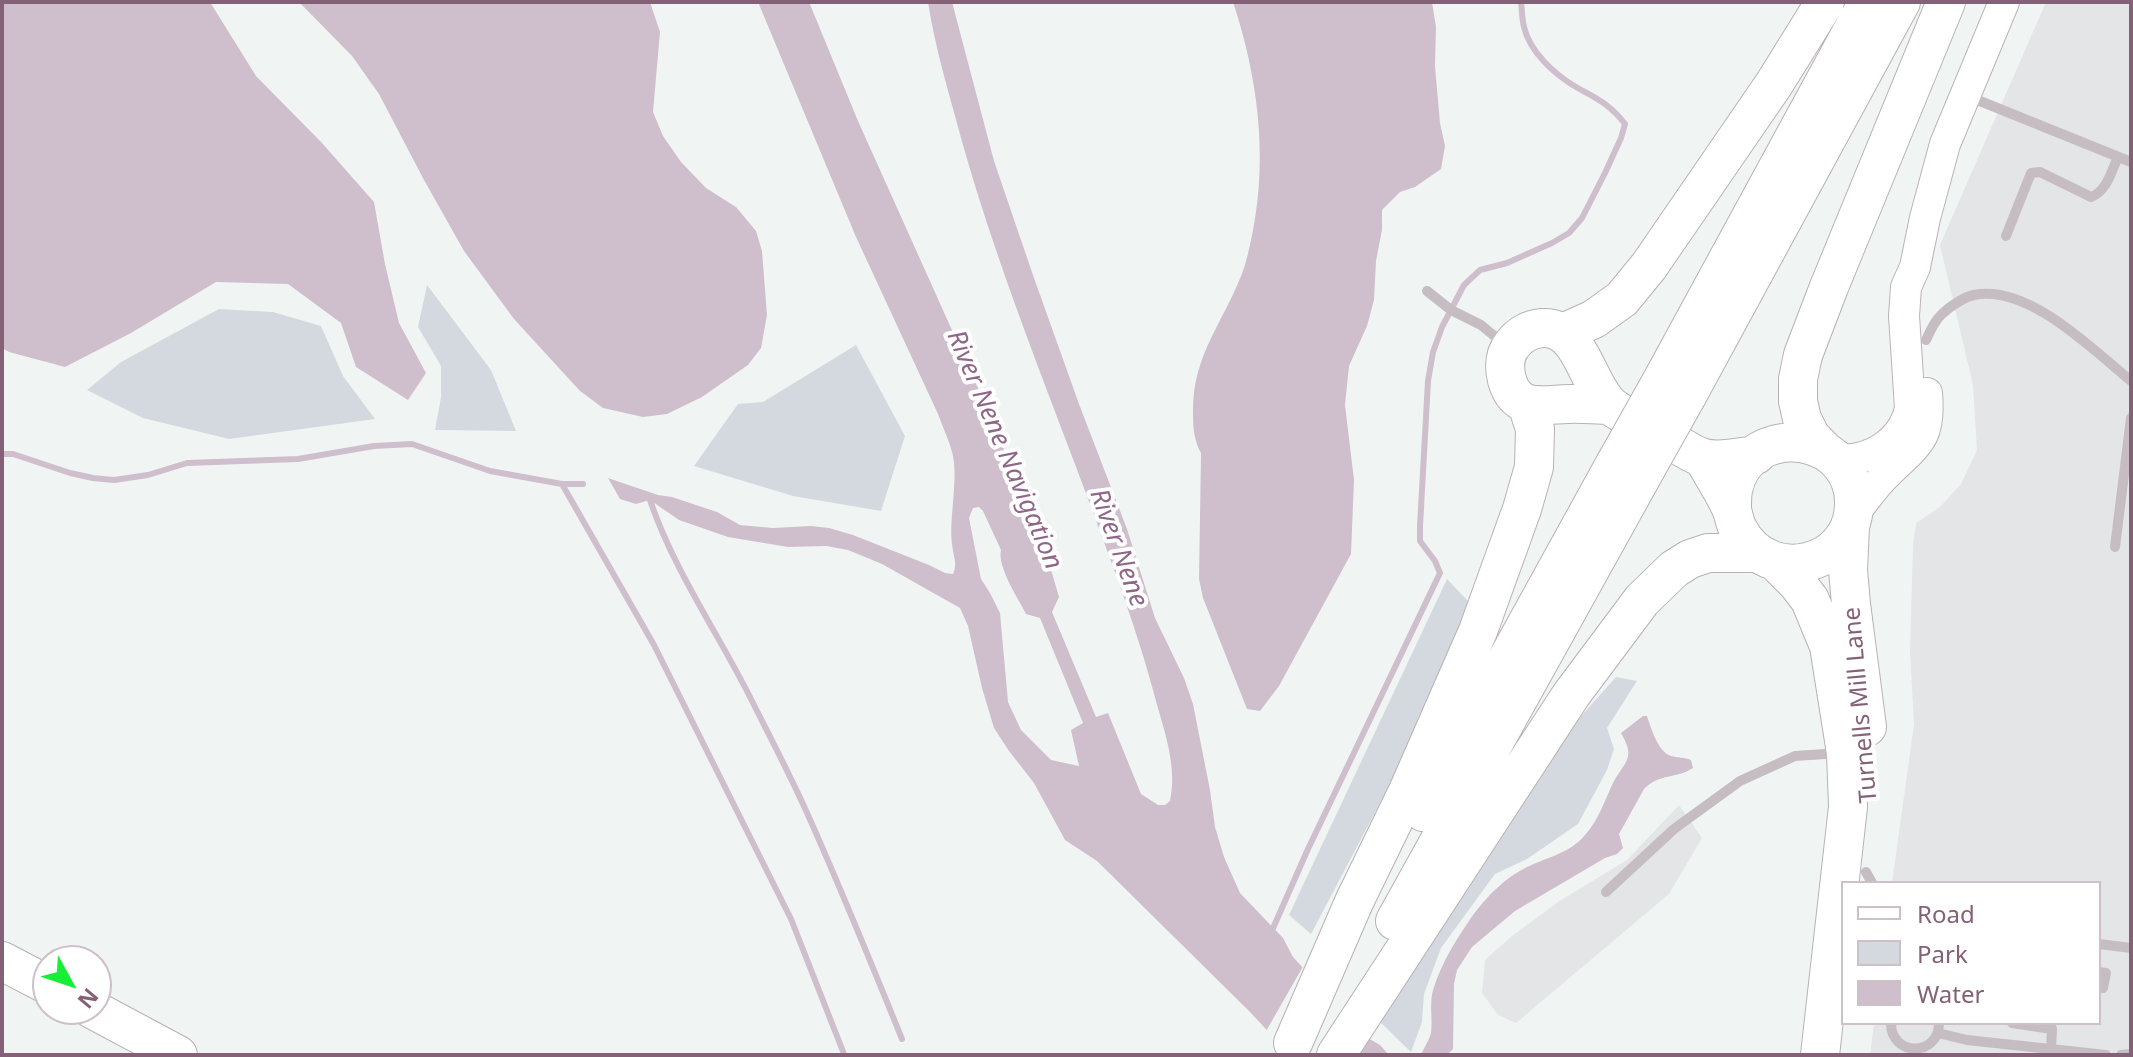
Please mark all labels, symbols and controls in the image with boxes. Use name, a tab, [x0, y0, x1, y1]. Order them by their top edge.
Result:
water label: River Nene Navigation	[939, 326, 1069, 574]
water label: River Nene	[1082, 485, 1154, 611]
street label: Turnells Mill Lane	[1838, 606, 1884, 804]
legend	[1841, 881, 2101, 1025]
text: Road	[1917, 897, 1975, 930]
text: Park	[1917, 937, 1968, 970]
north arrow	[32, 945, 112, 1025]
text: Water	[1917, 977, 1984, 1010]
text: N	[72, 983, 106, 1016]

